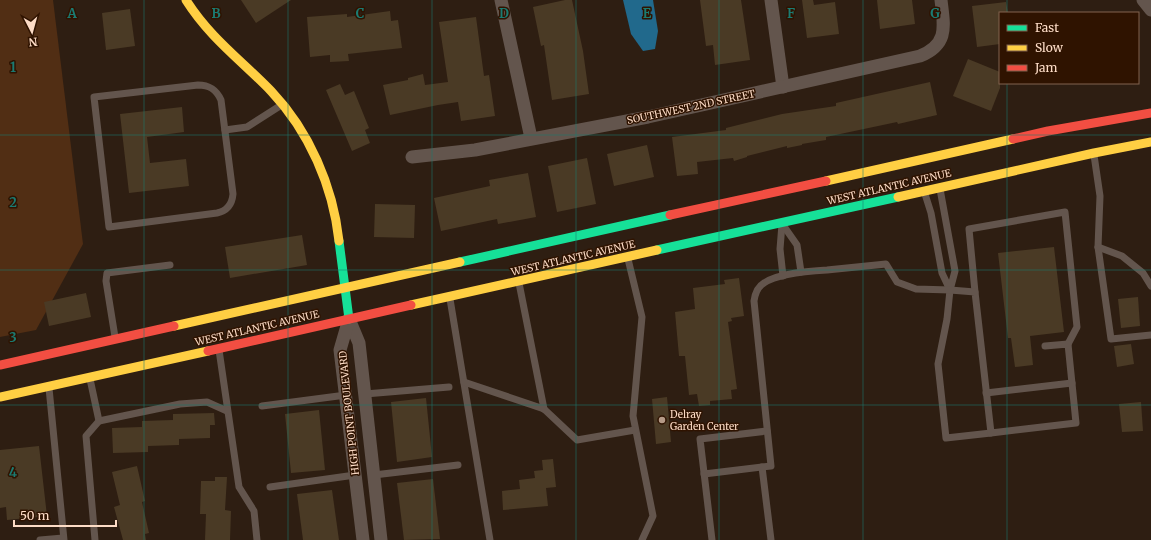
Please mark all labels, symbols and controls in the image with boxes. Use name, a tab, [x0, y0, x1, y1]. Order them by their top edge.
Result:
text: A	[66, 5, 77, 22]
text: B	[211, 5, 221, 22]
text: C	[356, 5, 365, 22]
text: D	[499, 5, 509, 22]
text: E	[643, 5, 652, 22]
text: F	[787, 5, 795, 22]
text: G	[930, 5, 940, 22]
north arrow	[12, 12, 52, 52]
legend	[999, 12, 1139, 84]
text: Fast	[1035, 20, 1059, 35]
text: N	[28, 35, 38, 49]
text: Slow	[1035, 40, 1064, 55]
text: 1	[10, 59, 16, 76]
text: Jam	[1034, 60, 1058, 75]
street label: SOUTHWEST 2ND STREET	[626, 87, 756, 127]
street label: WEST ATLANTIC AVENUE	[825, 166, 953, 208]
text: 2	[9, 194, 17, 211]
street label: WEST ATLANTIC AVENUE	[509, 237, 637, 279]
street label: WEST ATLANTIC AVENUE	[193, 307, 321, 349]
text: 3	[9, 329, 17, 346]
street label: HIGH POINT BOULEVARD	[336, 350, 362, 476]
place label: Delray Garden Center	[670, 408, 739, 433]
marker: Delray Garden Center	[657, 415, 667, 425]
text: 4	[9, 464, 18, 481]
scale bar	[14, 502, 116, 528]
text: 50 m	[20, 508, 49, 523]

